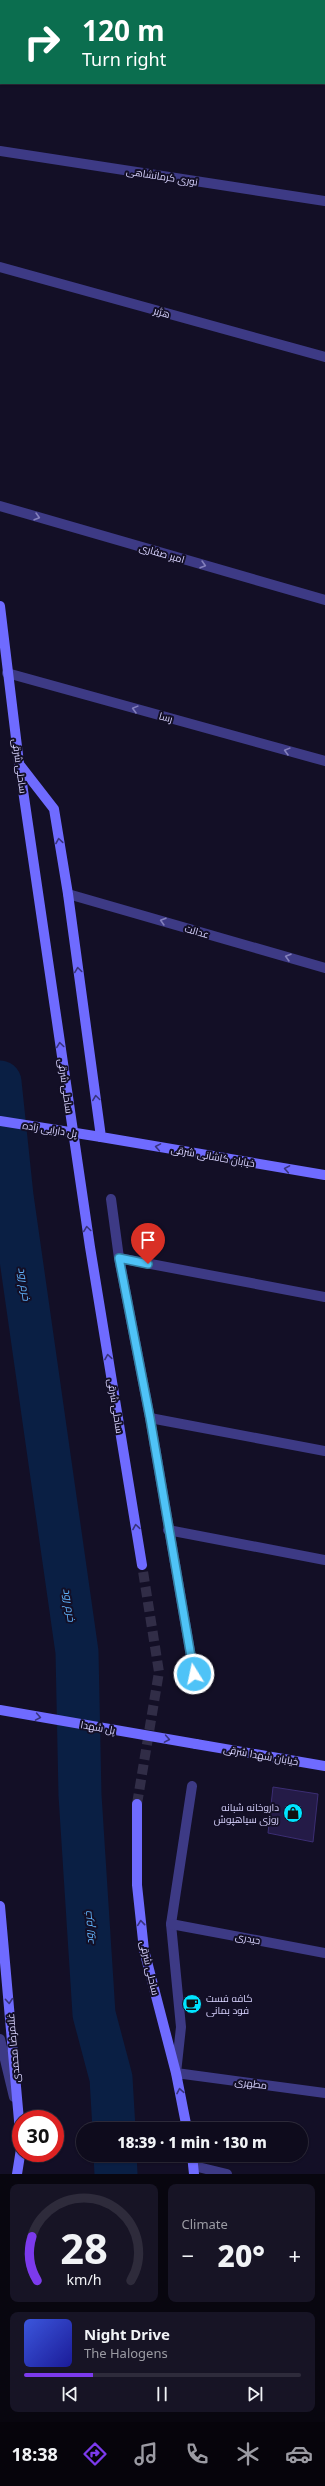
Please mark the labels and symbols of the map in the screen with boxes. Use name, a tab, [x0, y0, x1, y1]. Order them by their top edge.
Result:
street label: نوری کرمانشاهی	[125, 163, 199, 189]
street label: هژبر	[151, 303, 172, 321]
one-way arrow	[34, 512, 41, 521]
street label: امیر صفاری	[138, 540, 186, 566]
one-way arrow	[199, 560, 206, 569]
one-way arrow	[132, 705, 138, 713]
street label: رسا	[157, 708, 175, 726]
street label: ساحلی شرقی	[9, 738, 31, 794]
one-way arrow	[284, 747, 291, 756]
one-way arrow	[56, 838, 64, 844]
one-way arrow	[159, 917, 166, 926]
street label: عدالت	[183, 921, 211, 941]
one-way arrow	[284, 953, 291, 962]
one-way arrow	[74, 966, 83, 973]
one-way arrow	[56, 1041, 65, 1048]
street label: ساحلی شرقی	[55, 1058, 77, 1114]
one-way arrow	[91, 1095, 100, 1101]
street label: پل دارایی زاده	[22, 1118, 79, 1140]
street label: خیابان کاشانی شرقی	[170, 1142, 256, 1170]
one-way arrow	[155, 1143, 161, 1152]
one-way arrow	[283, 1165, 290, 1173]
pin	[131, 1223, 165, 1264]
one-way arrow	[83, 1225, 92, 1232]
water label: خرم رود	[14, 1266, 35, 1303]
one-way arrow	[104, 1354, 113, 1360]
street label: ساحلی شرقی	[105, 1378, 127, 1434]
one-way arrow	[132, 1524, 140, 1530]
water label: خرم رود	[59, 1587, 80, 1624]
position arrow	[173, 1653, 215, 1695]
one-way arrow	[35, 1712, 42, 1721]
street label: پل شهدا	[79, 1717, 117, 1737]
one-way arrow	[163, 1734, 170, 1743]
street label: خیابان شهدا شرقی	[222, 1742, 300, 1768]
place label: داروخانه شبانه روزی سیاهپوش	[214, 1800, 279, 1826]
shop icon: داروخانه شبانه روزی سیاهپوش	[282, 1802, 304, 1824]
water label: خرم رود	[79, 1910, 98, 1945]
one-way arrow	[137, 1920, 146, 1926]
street label: حیدری	[234, 1929, 262, 1947]
street label: ساحلی شرقی	[137, 1939, 163, 1997]
place label: کافه فست فود بمانی	[206, 1991, 253, 2017]
cafe icon: کافه فست فود بمانی	[181, 1993, 203, 2015]
one-way arrow	[4, 1998, 13, 2004]
street label: غلامرضا محمدی	[3, 2013, 23, 2083]
street label: مطهری	[234, 2074, 268, 2092]
one-way arrow	[176, 2088, 184, 2094]
speed limit sign: 30	[12, 2110, 64, 2162]

